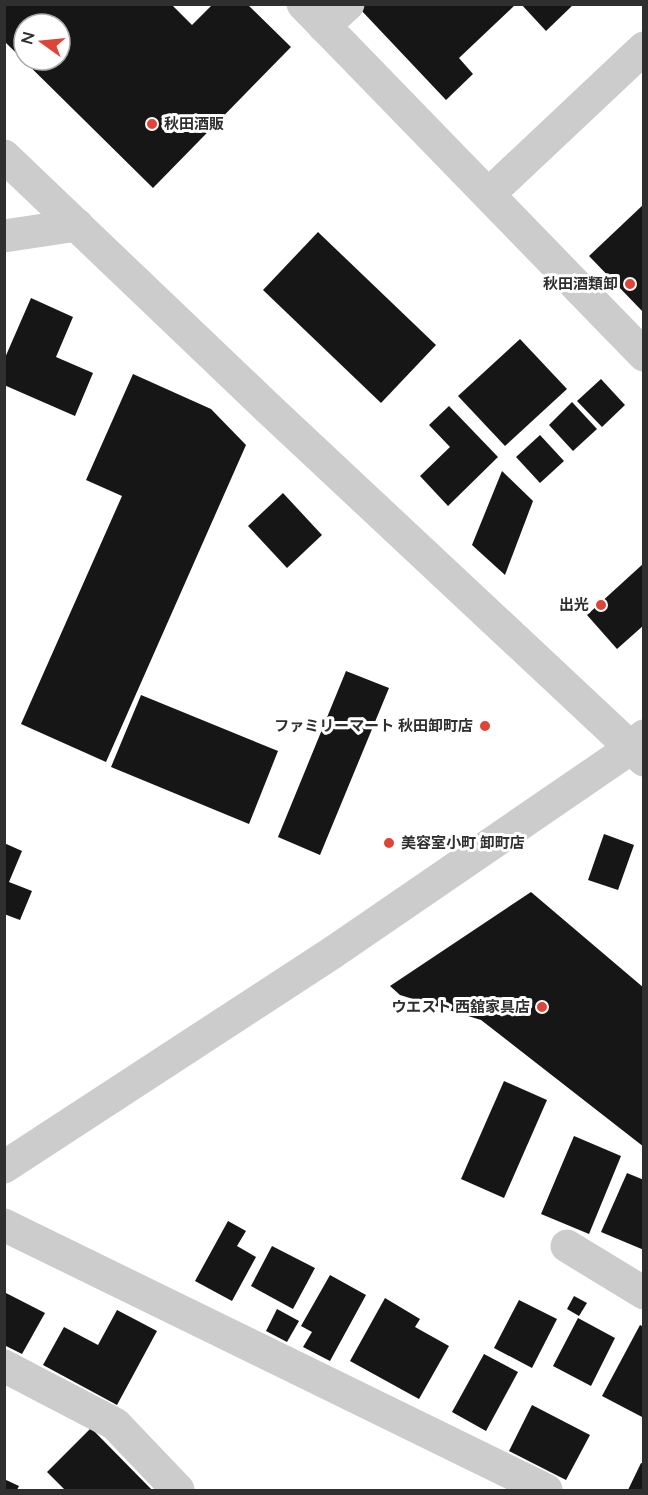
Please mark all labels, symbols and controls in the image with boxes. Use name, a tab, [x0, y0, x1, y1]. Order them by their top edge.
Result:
north arrow	[12, 12, 72, 72]
text: N	[16, 30, 38, 46]
place label: 秋田酒販	[164, 114, 224, 132]
marker: 秋田酒販	[145, 117, 159, 131]
place label: 秋田酒類卸	[543, 274, 618, 292]
marker: 秋田酒類卸	[623, 277, 637, 291]
place label: 出光	[559, 595, 589, 613]
marker: 出光	[594, 598, 608, 612]
place label: ファミリーマート 秋田卸町店	[274, 716, 473, 734]
marker: ファミリーマート 秋田卸町店	[478, 719, 492, 733]
place label: 美容室小町 卸町店	[401, 833, 525, 851]
marker: 美容室小町 卸町店	[382, 836, 396, 850]
place label: ウエスト 西舘家具店	[391, 997, 530, 1015]
marker: ウエスト 西舘家具店	[535, 1000, 549, 1014]

